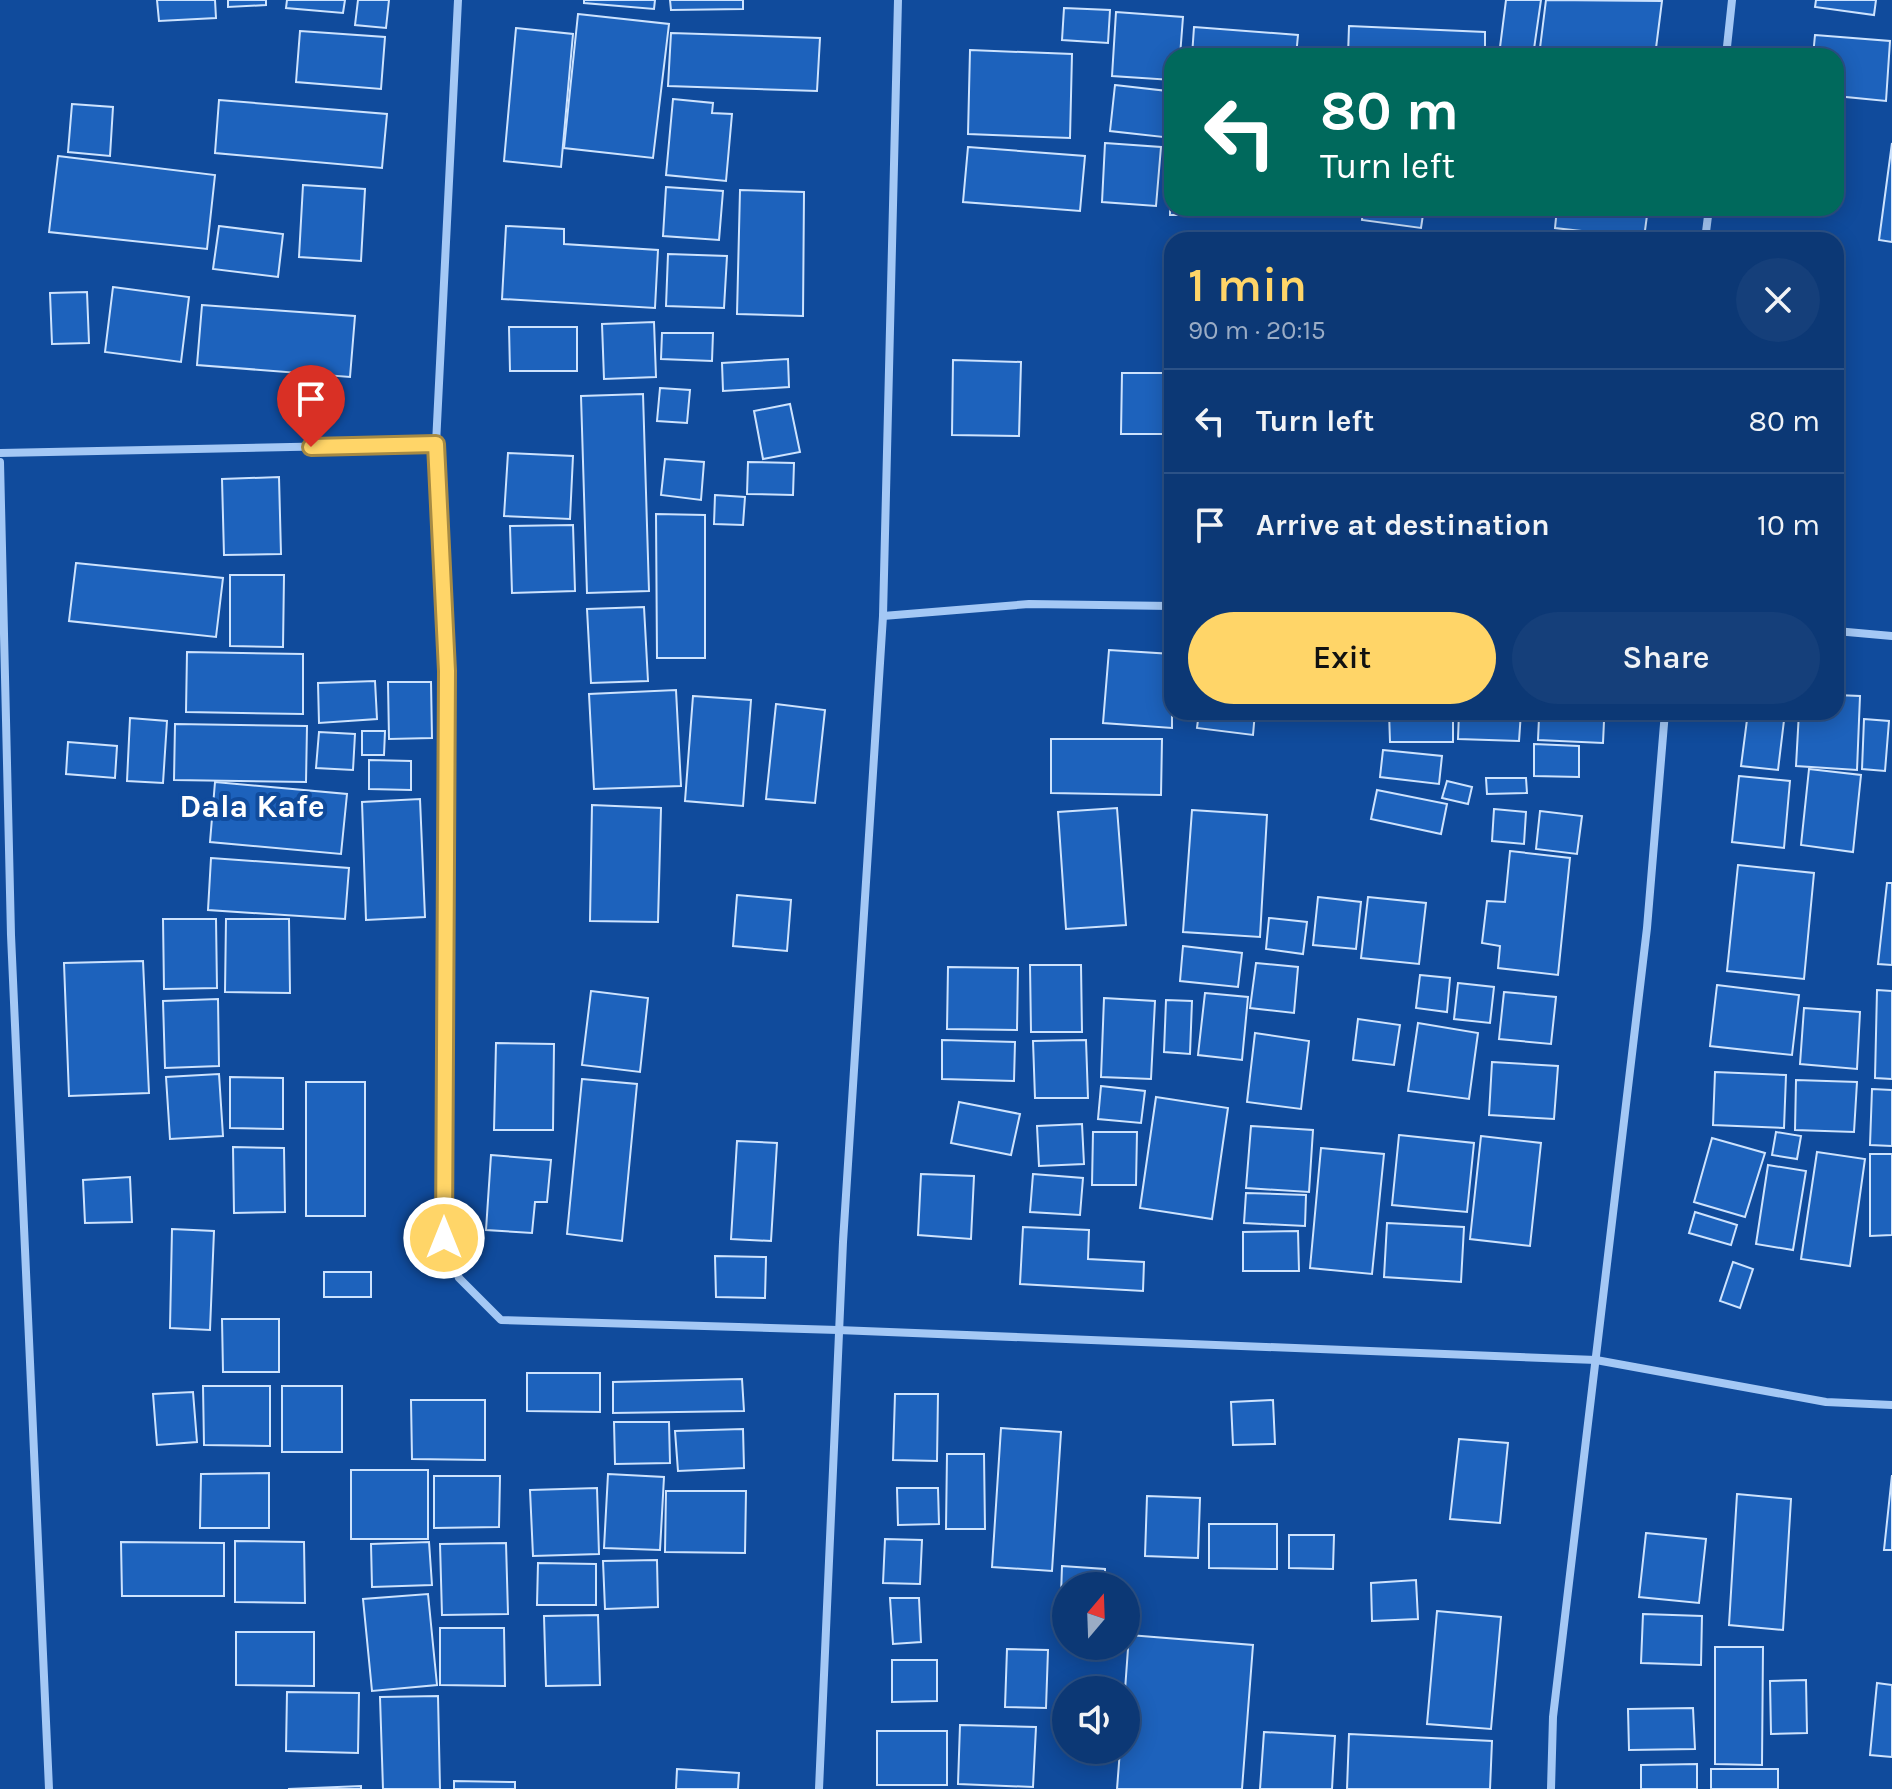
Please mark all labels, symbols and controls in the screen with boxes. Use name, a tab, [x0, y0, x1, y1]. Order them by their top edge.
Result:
text: 80 m	[1320, 78, 1459, 143]
icon: left	[1188, 80, 1292, 184]
text: Turn left	[1320, 145, 1455, 187]
text: 1 min	[1188, 257, 1307, 313]
button: close	[1736, 258, 1820, 342]
text: 90 m · 20:15	[1188, 315, 1326, 346]
pin	[277, 365, 345, 447]
icon: arrive	[289, 377, 333, 421]
icon: left	[1188, 399, 1232, 443]
text: Turn left	[1256, 403, 1374, 439]
text: 80 m	[1749, 403, 1820, 439]
icon: arrive	[1188, 503, 1232, 547]
text: Arrive at destination	[1256, 507, 1550, 543]
text: 10 m	[1757, 507, 1820, 543]
button: Exit	[1188, 612, 1496, 704]
button: Share	[1512, 612, 1820, 704]
district label: Dala Kafe	[179, 788, 325, 825]
position arrow	[402, 1196, 486, 1280]
north arrow	[1052, 1572, 1140, 1660]
map controls	[1052, 1572, 1140, 1764]
button: sound	[1052, 1676, 1140, 1764]

